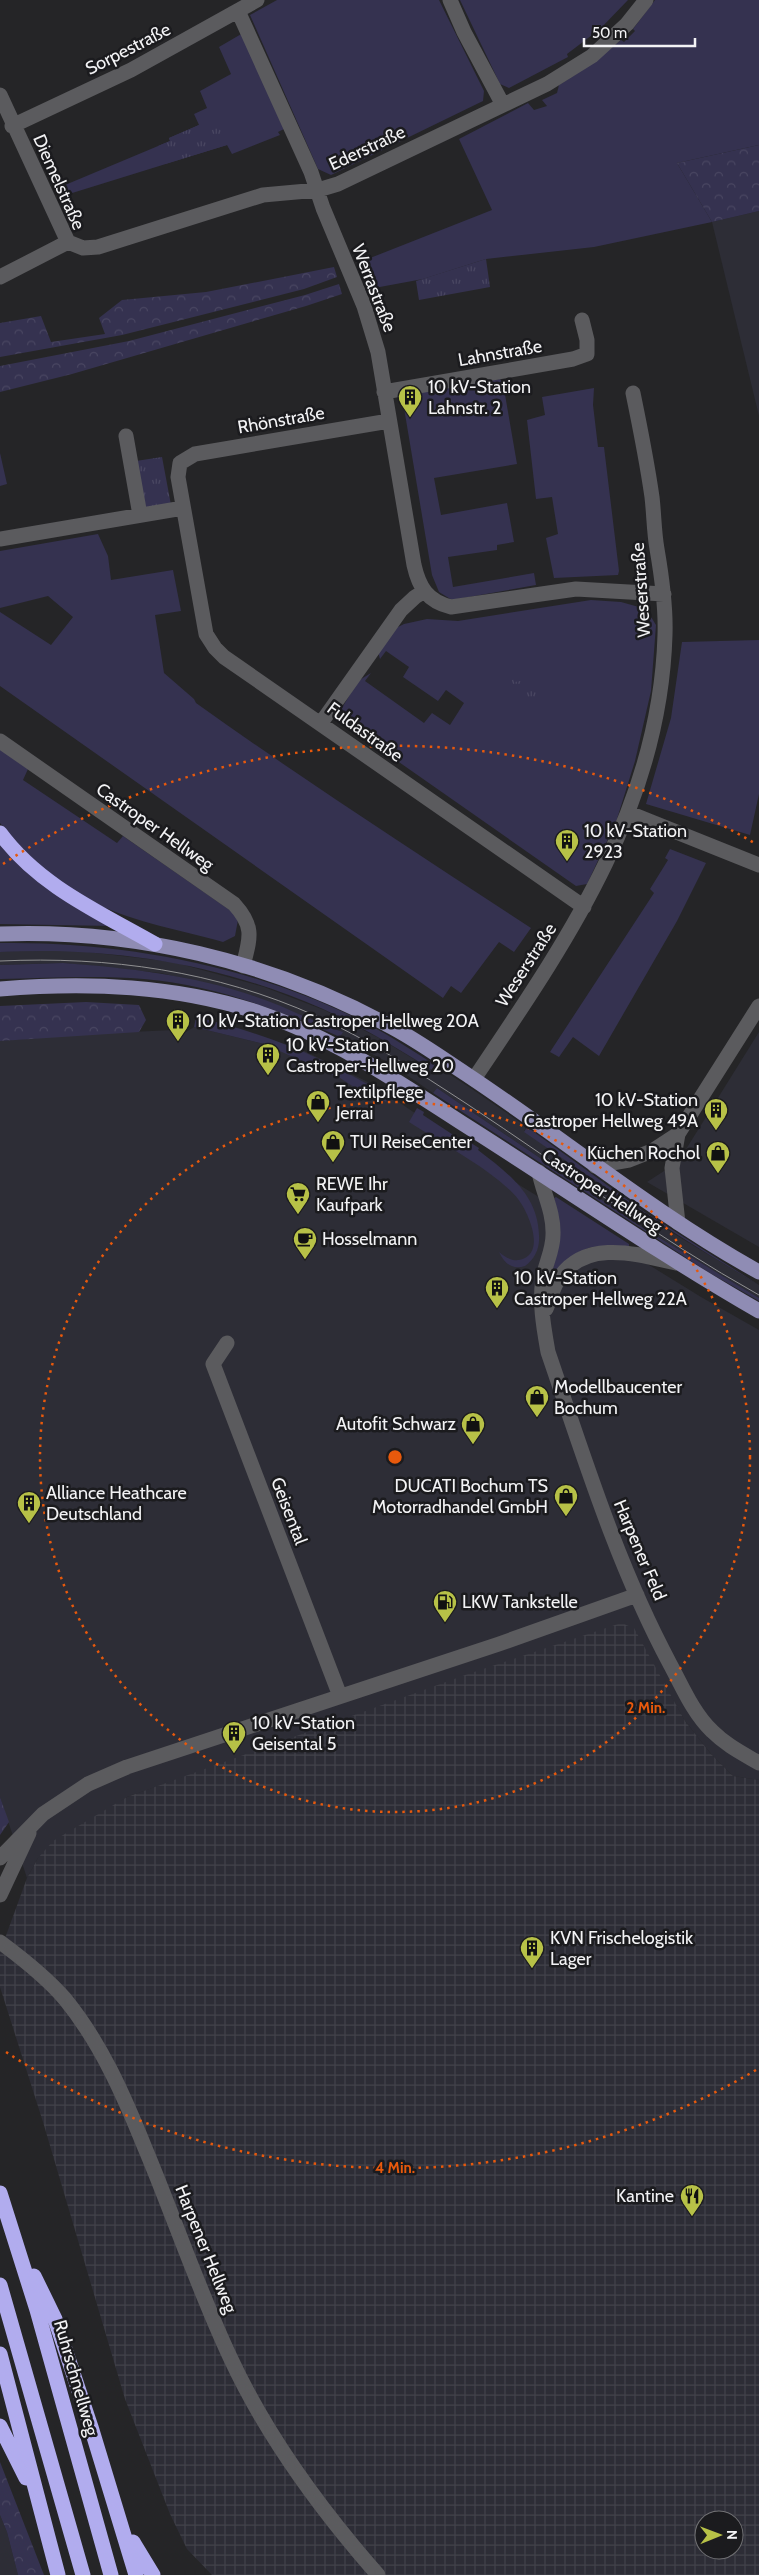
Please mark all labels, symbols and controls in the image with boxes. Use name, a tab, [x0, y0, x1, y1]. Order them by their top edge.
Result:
scale bar	[584, 15, 695, 47]
street label: Sorpestraße	[82, 18, 174, 80]
text: 50 m	[592, 24, 627, 42]
street label: Ederstraße	[325, 121, 409, 175]
street label: Diemelstraße	[28, 131, 90, 233]
street label: Werrastraße	[347, 241, 401, 335]
street label: Lahnstraße	[456, 335, 544, 371]
place label: 10 kV-Station Lahnstr. 2	[428, 376, 531, 419]
building icon: 10 kV-Station Lahnstr. 2	[397, 384, 423, 418]
street label: Rhönstraße	[236, 402, 326, 438]
street label: Weserstraße	[627, 542, 655, 638]
street label: Fuldastraße	[323, 697, 407, 767]
street label: Castroper Hellweg	[92, 778, 219, 876]
place label: 10 kV-Station 2923	[584, 820, 687, 863]
building icon: 10 kV-Station 2923	[554, 828, 580, 862]
street label: Weserstraße	[491, 919, 561, 1011]
building icon: 10 kV-Station Castroper Hellweg 20A	[165, 1008, 191, 1042]
place label: 10 kV-Station Castroper Hellweg 20A	[196, 1010, 479, 1032]
place label: 10 kV-Station Castroper-Hellweg 20	[286, 1034, 454, 1077]
building icon: 10 kV-Station Castroper-Hellweg 20	[255, 1042, 281, 1076]
place label: Textilpflege Jerrai	[335, 1081, 423, 1124]
shop icon: Textilpflege Jerrai	[305, 1089, 331, 1123]
place label: 10 kV-Station Castroper Hellweg 49A	[524, 1089, 698, 1132]
building icon: 10 kV-Station Castroper Hellweg 49A	[703, 1097, 729, 1131]
shop icon: TUI ReiseCenter	[320, 1129, 346, 1163]
place label: TUI ReiseCenter	[350, 1131, 473, 1153]
shop icon: Küchen Rochol	[705, 1140, 731, 1174]
place label: Küchen Rochol	[587, 1142, 701, 1164]
street label: Castroper Hellweg	[538, 1144, 667, 1239]
place label: REWE Ihr Kaufpark	[316, 1173, 388, 1216]
supermarket icon: REWE Ihr Kaufpark	[285, 1181, 311, 1215]
cafe icon: Hosselmann	[292, 1226, 318, 1260]
place label: Hosselmann	[322, 1228, 417, 1250]
place label: 10 kV-Station Castroper Hellweg 22A	[514, 1267, 687, 1310]
building icon: 10 kV-Station Castroper Hellweg 22A	[484, 1275, 510, 1309]
place label: Modellbaucenter Bochum	[554, 1376, 682, 1419]
shop icon: Modellbaucenter Bochum	[524, 1384, 550, 1418]
shop icon: Autofit Schwarz	[460, 1411, 486, 1445]
place label: Autofit Schwarz	[336, 1413, 457, 1435]
centre of rings	[386, 1448, 404, 1466]
street label: Geisental	[266, 1474, 312, 1549]
place label: DUCATI Bochum TS Motorradhandel GmbH	[372, 1475, 548, 1518]
place label: Alliance Heathcare Deutschland	[46, 1482, 187, 1525]
shop icon: DUCATI Bochum TS Motorradhandel GmbH	[553, 1483, 579, 1517]
building icon: Alliance Heathcare Deutschland	[16, 1490, 42, 1524]
street label: Harpener Feld	[609, 1496, 671, 1604]
fuel station icon: LKW Tankstelle	[432, 1589, 458, 1623]
place label: LKW Tankstelle	[462, 1591, 578, 1613]
text: 2 Min.	[627, 1699, 665, 1717]
place label: 10 kV-Station Geisental 5	[252, 1712, 355, 1755]
building icon: 10 kV-Station Geisental 5	[221, 1720, 247, 1754]
place label: KVN Frischelogistik Lager	[550, 1927, 694, 1970]
building icon: KVN Frischelogistik Lager	[519, 1935, 545, 1969]
text: 4 Min.	[375, 2159, 415, 2177]
street label: Harpener Hellweg	[170, 2182, 242, 2317]
restaurant icon: Kantine	[679, 2183, 705, 2217]
place label: Kantine	[616, 2185, 674, 2207]
street label: Ruhrschnellweg	[49, 2317, 103, 2440]
north arrow	[694, 2510, 744, 2560]
text: N	[723, 2530, 741, 2540]

